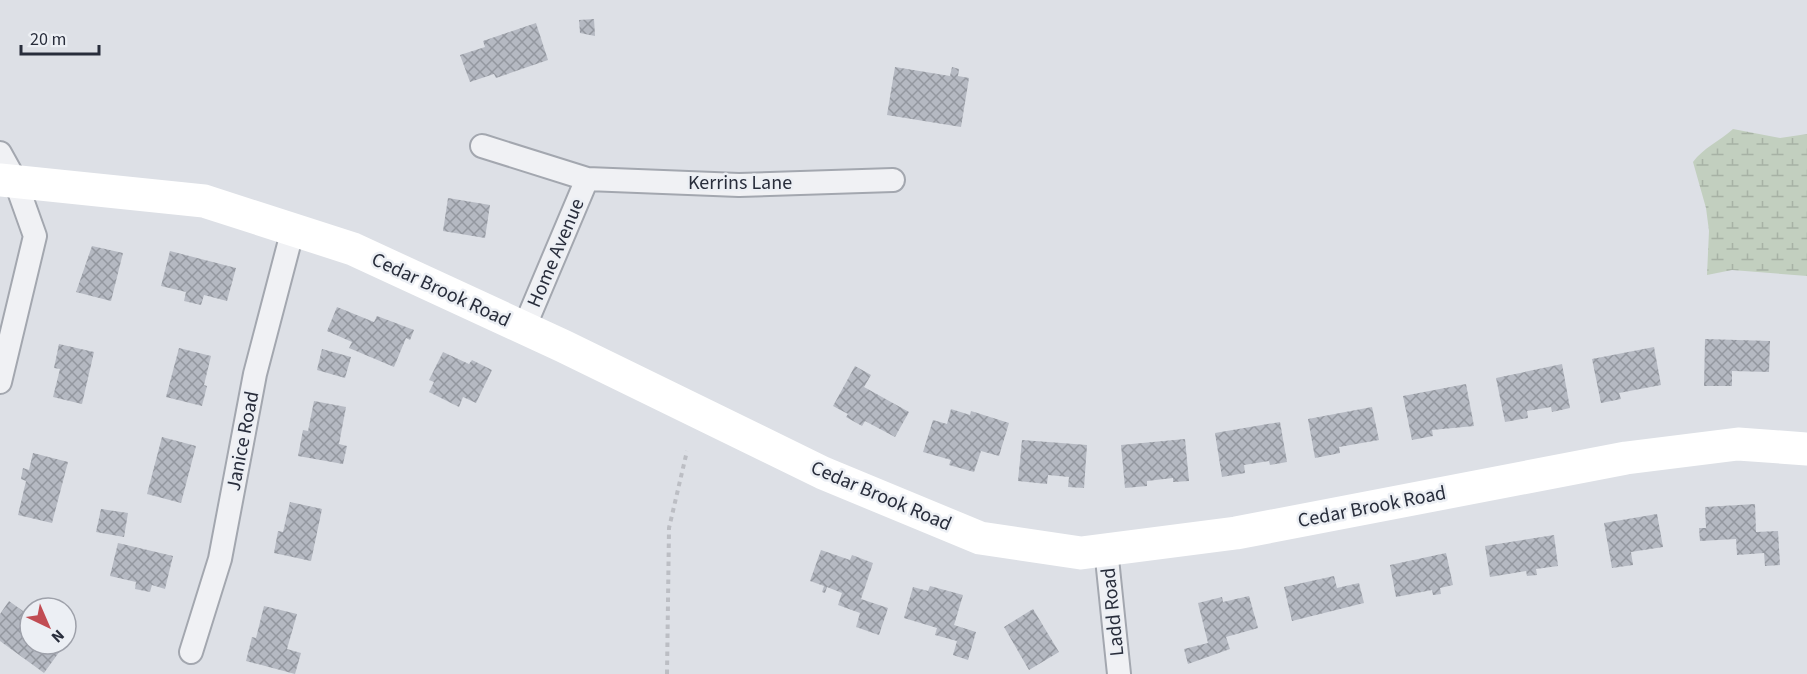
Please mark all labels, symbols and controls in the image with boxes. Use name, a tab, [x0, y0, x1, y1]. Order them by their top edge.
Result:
scale bar	[21, 18, 99, 56]
text: 20 m	[30, 27, 66, 52]
street label: Kerrins Lane	[688, 169, 792, 197]
street label: Home Avenue	[520, 194, 592, 312]
street label: Cedar Brook Road	[367, 246, 515, 334]
street label: Janice Road	[220, 389, 266, 493]
street label: Cedar Brook Road	[806, 454, 956, 538]
street label: Cedar Brook Road	[1295, 479, 1449, 535]
street label: Ladd Road	[1094, 566, 1132, 658]
north arrow	[18, 596, 78, 656]
text: N	[46, 624, 69, 648]

